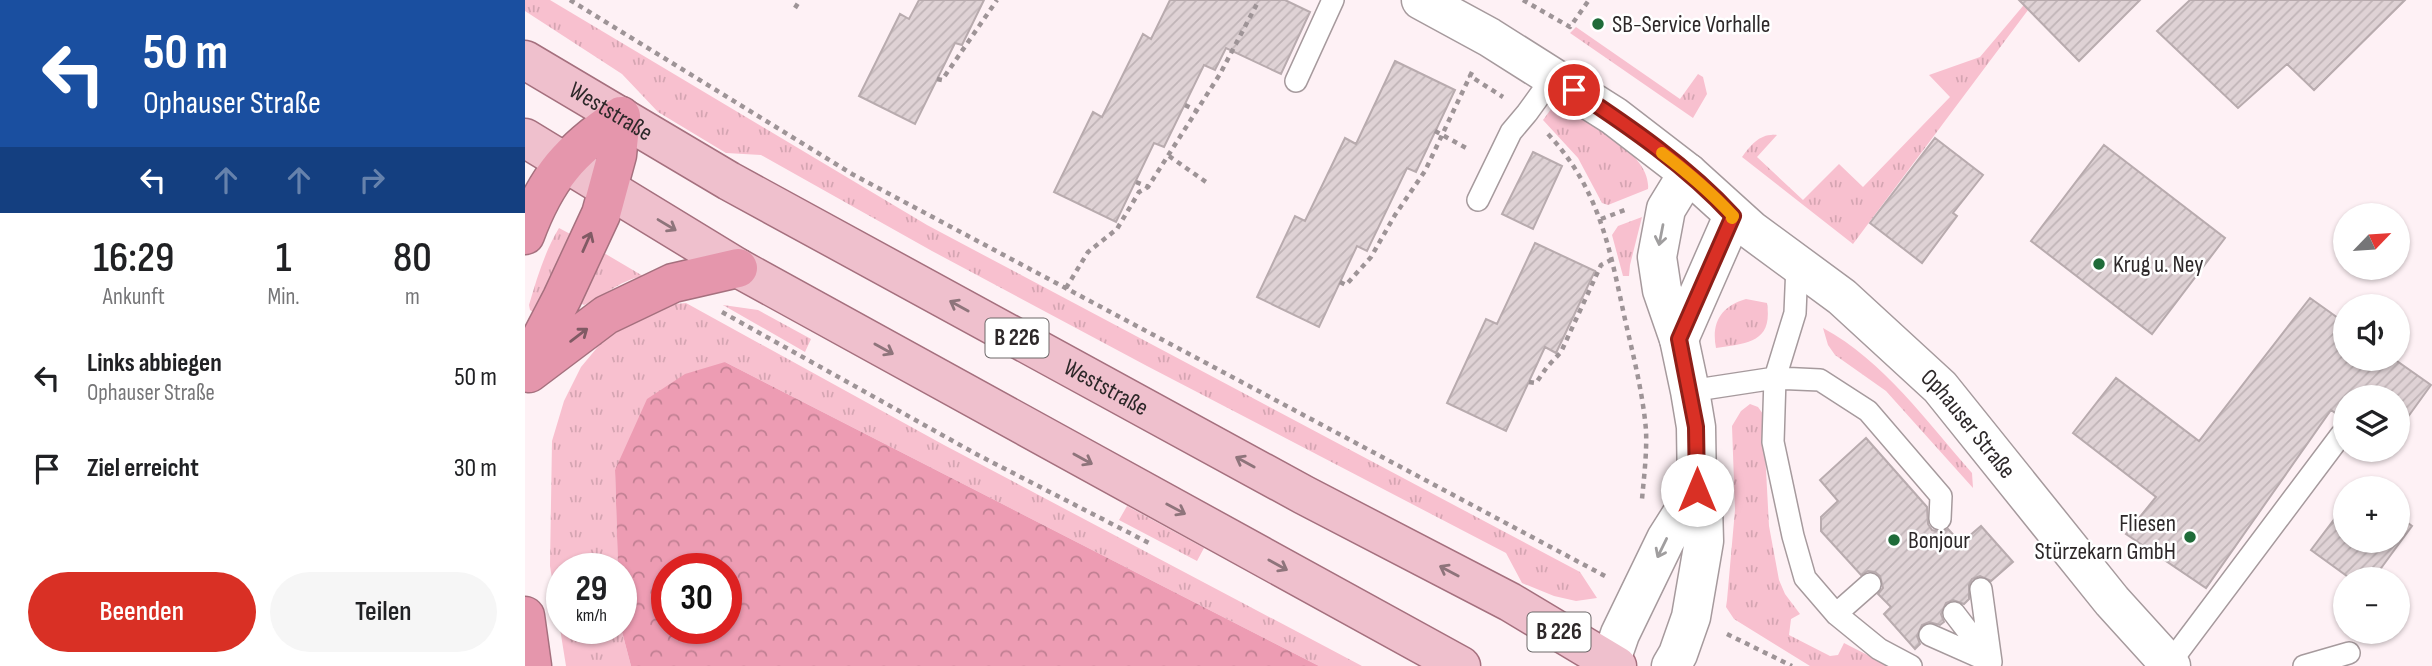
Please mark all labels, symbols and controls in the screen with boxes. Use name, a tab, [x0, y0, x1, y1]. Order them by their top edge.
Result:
place label: SB-Service Vorhalle	[1612, 10, 1770, 39]
marker: SB-Service Vorhalle	[1590, 16, 1606, 32]
text: 50 m	[143, 24, 228, 83]
icon: left	[28, 28, 119, 119]
pin	[1544, 60, 1604, 120]
icon: arrive	[1555, 71, 1593, 109]
street label: Weststraße	[564, 75, 658, 147]
text: Ophauser Straße	[143, 84, 321, 123]
icon: left	[134, 161, 172, 199]
icon: ahead	[207, 161, 245, 199]
icon: ahead	[280, 161, 318, 199]
icon: right	[353, 161, 391, 199]
north arrow	[2333, 203, 2410, 280]
map controls	[2333, 203, 2410, 644]
one-way arrow	[657, 219, 677, 233]
one-way arrow	[1654, 223, 1668, 246]
one-way arrow	[581, 231, 594, 253]
text: 16:29	[93, 233, 174, 284]
text: 1	[276, 233, 292, 284]
text: 80	[393, 233, 432, 284]
place label: Krug u. Ney	[2113, 250, 2203, 279]
marker: Krug u. Ney	[2091, 256, 2107, 272]
text: Ankunft	[103, 283, 165, 311]
text: Min.	[268, 283, 300, 311]
text: m	[405, 283, 420, 311]
button: sound	[2333, 294, 2410, 371]
one-way arrow	[949, 299, 970, 312]
road number: B 226	[986, 318, 1049, 358]
one-way arrow	[569, 327, 588, 342]
one-way arrow	[873, 343, 894, 356]
text: Links abbiegen	[87, 348, 222, 379]
street label: Weststraße	[1059, 352, 1154, 422]
icon: left	[28, 359, 66, 397]
text: 50 m	[454, 362, 497, 393]
street label: Ophauser Straße	[1915, 362, 2022, 484]
text: Ophauser Straße	[87, 379, 215, 407]
button: layers	[2333, 385, 2410, 462]
icon: arrive	[28, 450, 66, 488]
one-way arrow	[1073, 452, 1093, 466]
text: Ziel erreicht	[87, 453, 199, 484]
text: 30 m	[454, 453, 497, 484]
position arrow	[1660, 453, 1734, 527]
one-way arrow	[1235, 455, 1255, 469]
button: +	[2333, 476, 2410, 553]
one-way arrow	[1165, 503, 1186, 517]
place label: Fliesen Stürzekarn GmbH	[2035, 509, 2176, 566]
place label: Bonjour	[1908, 526, 1970, 555]
marker: Fliesen Stürzekarn GmbH	[2182, 529, 2198, 545]
marker: Bonjour	[1886, 532, 1902, 548]
one-way arrow	[1654, 537, 1668, 558]
speed limit sign: 30	[651, 553, 742, 644]
one-way arrow	[1267, 559, 1288, 572]
one-way arrow	[1439, 563, 1460, 577]
button: −	[2333, 567, 2410, 644]
text: 29	[576, 568, 607, 611]
button: Beenden	[28, 572, 256, 652]
button: Teilen	[270, 572, 497, 652]
text: km/h	[576, 605, 607, 626]
road number: B 226	[1527, 612, 1591, 652]

